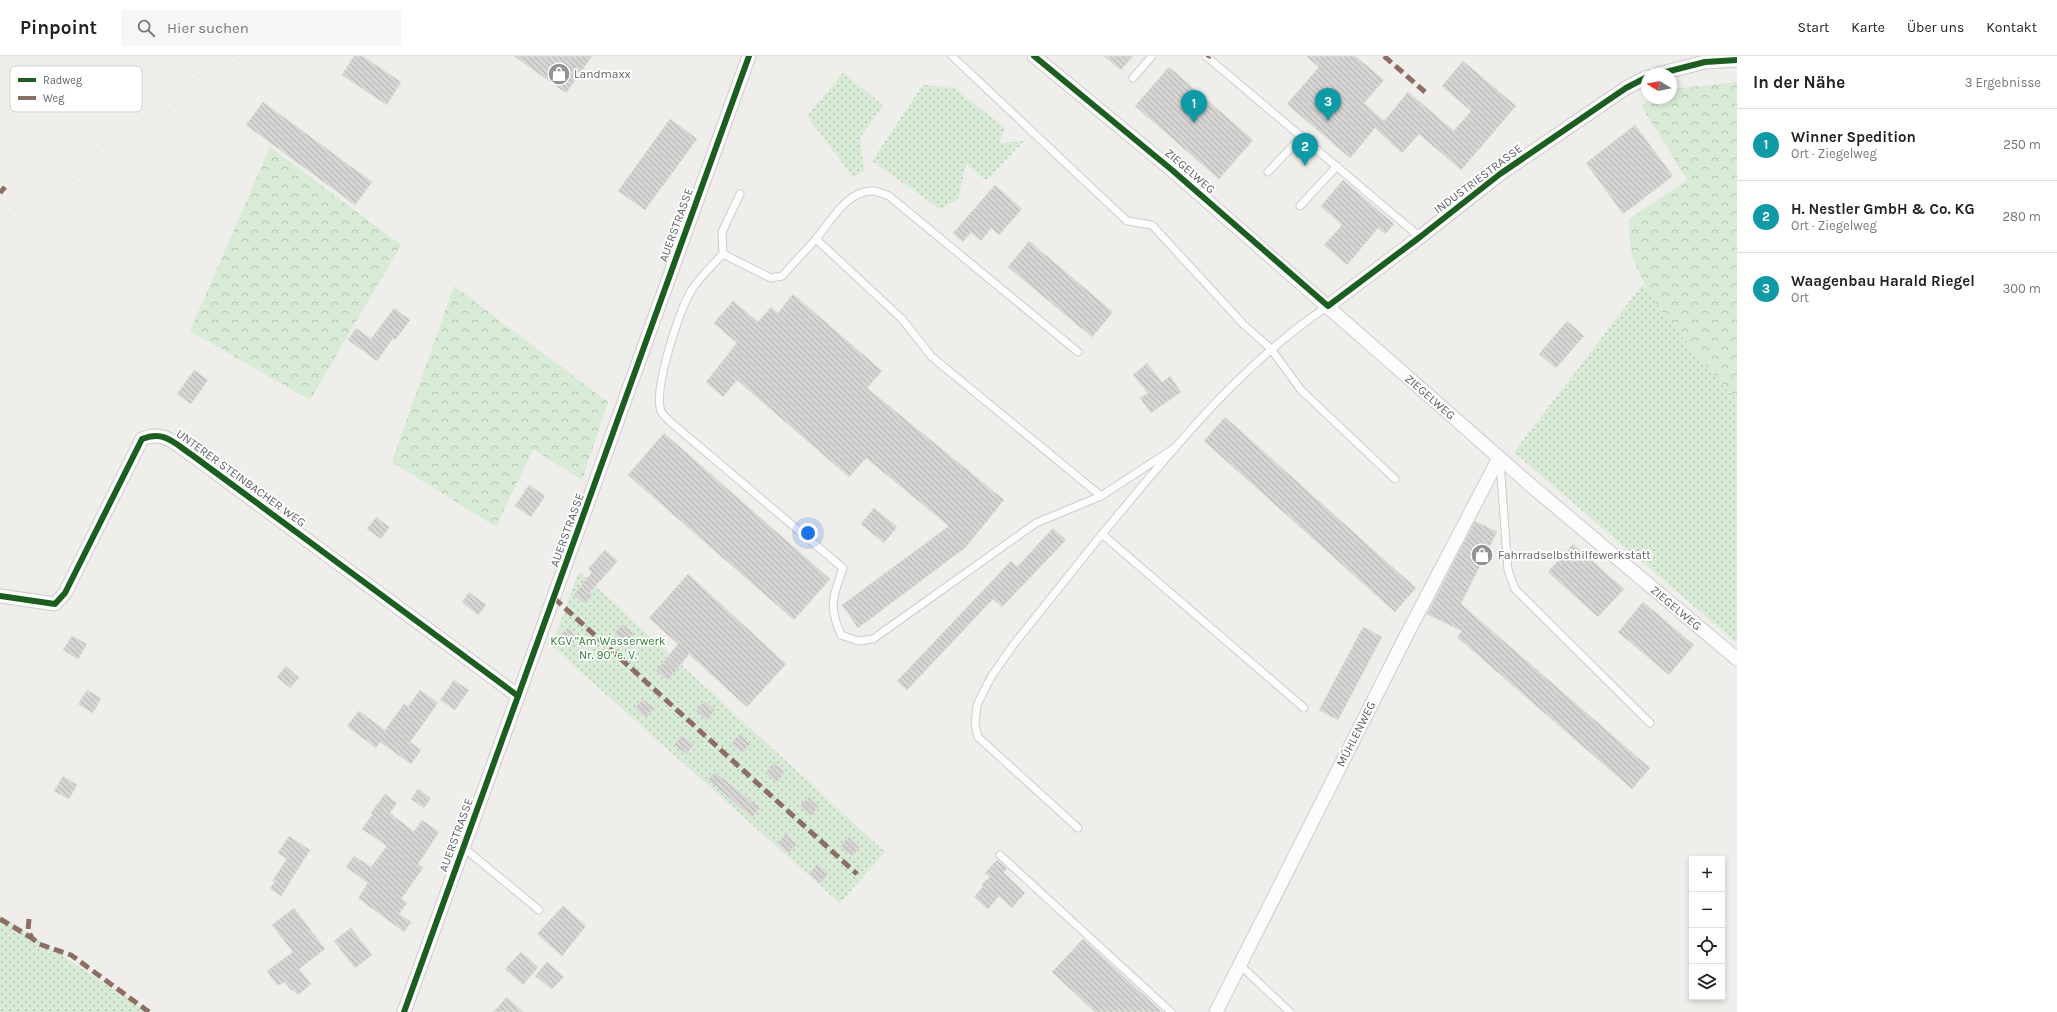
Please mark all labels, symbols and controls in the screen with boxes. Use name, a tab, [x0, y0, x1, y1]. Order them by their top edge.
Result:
search box	[121, 10, 401, 46]
text: Pinpoint	[20, 17, 97, 39]
icon: search	[135, 17, 157, 39]
text: Hier suchen	[167, 19, 249, 37]
text: Start	[1797, 19, 1829, 36]
text: Karte	[1851, 19, 1885, 36]
text: Über uns	[1907, 19, 1964, 36]
text: Kontakt	[1986, 19, 2037, 36]
shop icon: Landmaxx	[546, 61, 572, 87]
legend	[10, 66, 142, 112]
place label: Landmaxx	[574, 67, 631, 81]
north arrow	[1641, 68, 1677, 104]
text: In der Nähe	[1753, 72, 1845, 92]
text: Radweg	[43, 74, 83, 87]
text: 3 Ergebnisse	[1965, 75, 2041, 90]
pin: 3	[1315, 88, 1341, 121]
pin: 1	[1181, 90, 1207, 123]
text: Weg	[43, 92, 65, 105]
text: Winner Spedition	[1791, 128, 1916, 146]
pin: 2	[1292, 133, 1318, 166]
text: 1	[1764, 137, 1768, 152]
text: 250 m	[2003, 137, 2041, 152]
street label: INDUSTRIESTRASSE	[1431, 141, 1525, 217]
street label: ZIEGELWEG	[1162, 145, 1218, 197]
text: Ort · Ziegelweg	[1791, 146, 1877, 161]
street label: AUERSTRASSE	[656, 186, 696, 264]
text: H. Nestler GmbH & Co. KG	[1791, 200, 1975, 218]
text: 2	[1762, 209, 1770, 224]
text: 280 m	[2003, 209, 2041, 224]
text: Ort · Ziegelweg	[1791, 218, 1877, 233]
text: Waagenbau Harald Riegel	[1791, 272, 1975, 290]
text: 3	[1762, 281, 1770, 296]
text: 300 m	[2003, 281, 2041, 296]
text: Ort	[1791, 290, 1809, 305]
street label: ZIEGELWEG	[1402, 371, 1458, 423]
street label: UNTERER STEINBACHER WEG	[174, 426, 308, 530]
street label: AUERSTRASSE	[547, 491, 587, 569]
your location	[798, 523, 818, 543]
shop icon: Fahrradselbsthilfewerkstatt	[1469, 542, 1495, 568]
place label: Fahrradselbsthilfewerkstatt	[1498, 548, 1651, 562]
street label: ZIEGELWEG	[1648, 583, 1704, 633]
park label: KGV "Am Wasserwerk Nr. 90" e. V.	[550, 634, 666, 662]
street label: MÜHLENWEG	[1333, 699, 1379, 769]
street label: AUERSTRASSE	[436, 796, 476, 874]
map controls	[1689, 856, 1725, 1000]
button: +	[1689, 856, 1725, 892]
button: −	[1689, 892, 1725, 928]
button: locate	[1689, 928, 1725, 964]
button: layers	[1689, 964, 1725, 1000]

